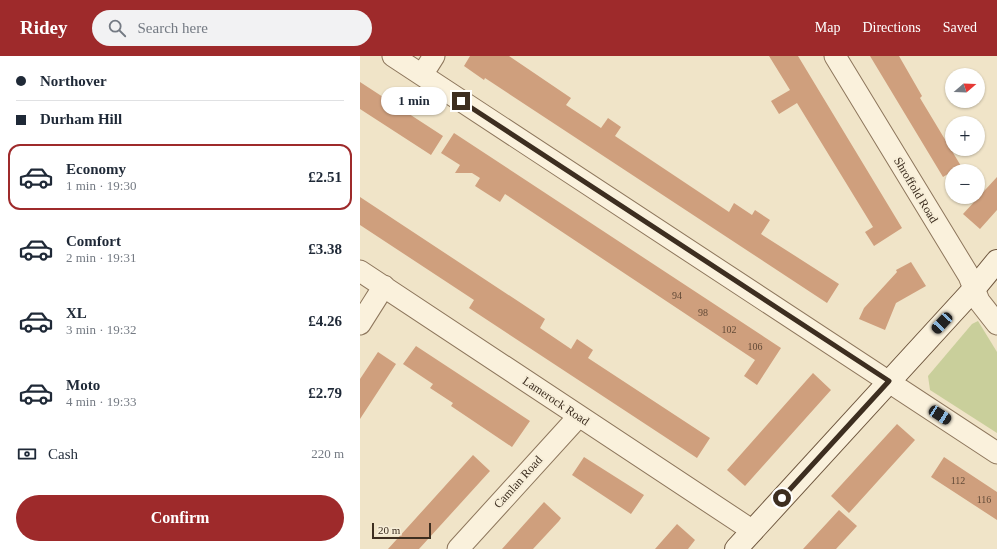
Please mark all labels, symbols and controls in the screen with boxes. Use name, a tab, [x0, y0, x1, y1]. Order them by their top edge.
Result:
search box	[92, 10, 372, 46]
text: Ridey	[20, 17, 68, 38]
icon: search	[106, 17, 128, 39]
text: Search here	[138, 20, 208, 36]
text: Map	[815, 20, 840, 35]
text: Directions	[862, 20, 921, 35]
text: Saved	[943, 20, 977, 35]
north arrow	[945, 68, 985, 108]
map controls	[945, 68, 985, 204]
text: Northover	[40, 73, 107, 89]
callout: 1 min	[381, 87, 447, 115]
route end	[452, 92, 470, 110]
text: 1 min	[398, 93, 430, 108]
text: Durham Hill	[40, 111, 122, 127]
button: +	[945, 116, 985, 156]
street label: Shroffold Road	[891, 155, 941, 225]
icon: car	[18, 159, 54, 195]
text: Economy	[66, 161, 126, 177]
button: −	[945, 164, 985, 204]
text: £2.51	[308, 169, 342, 185]
text: 1 min · 19:30	[66, 178, 136, 193]
icon: car	[18, 231, 54, 267]
text: Comfort	[66, 233, 121, 249]
text: £3.38	[308, 241, 342, 257]
text: 2 min · 19:31	[66, 250, 136, 265]
house number: 94	[672, 290, 682, 301]
icon: car	[18, 303, 54, 339]
text: XL	[66, 305, 87, 321]
house number: 98	[698, 307, 708, 318]
car	[929, 310, 955, 336]
text: £4.26	[308, 313, 342, 329]
text: 3 min · 19:32	[66, 322, 136, 337]
house number: 102	[722, 324, 737, 335]
house number: 106	[748, 341, 763, 352]
street label: Lamerock Road	[520, 374, 592, 428]
icon: car	[18, 375, 54, 411]
text: Moto	[66, 377, 100, 393]
text: £2.79	[308, 385, 342, 401]
text: 4 min · 19:33	[66, 394, 136, 409]
car	[927, 403, 953, 427]
icon: cash	[16, 443, 38, 465]
text: Cash	[48, 446, 78, 462]
text: 220 m	[311, 446, 344, 461]
street label: Camlan Road	[491, 453, 545, 511]
house number: 112	[951, 475, 965, 486]
route start	[773, 489, 791, 507]
house number: 116	[977, 494, 991, 505]
button: Confirm	[16, 495, 344, 541]
scale bar	[372, 521, 431, 540]
text: 20 m	[378, 524, 400, 536]

